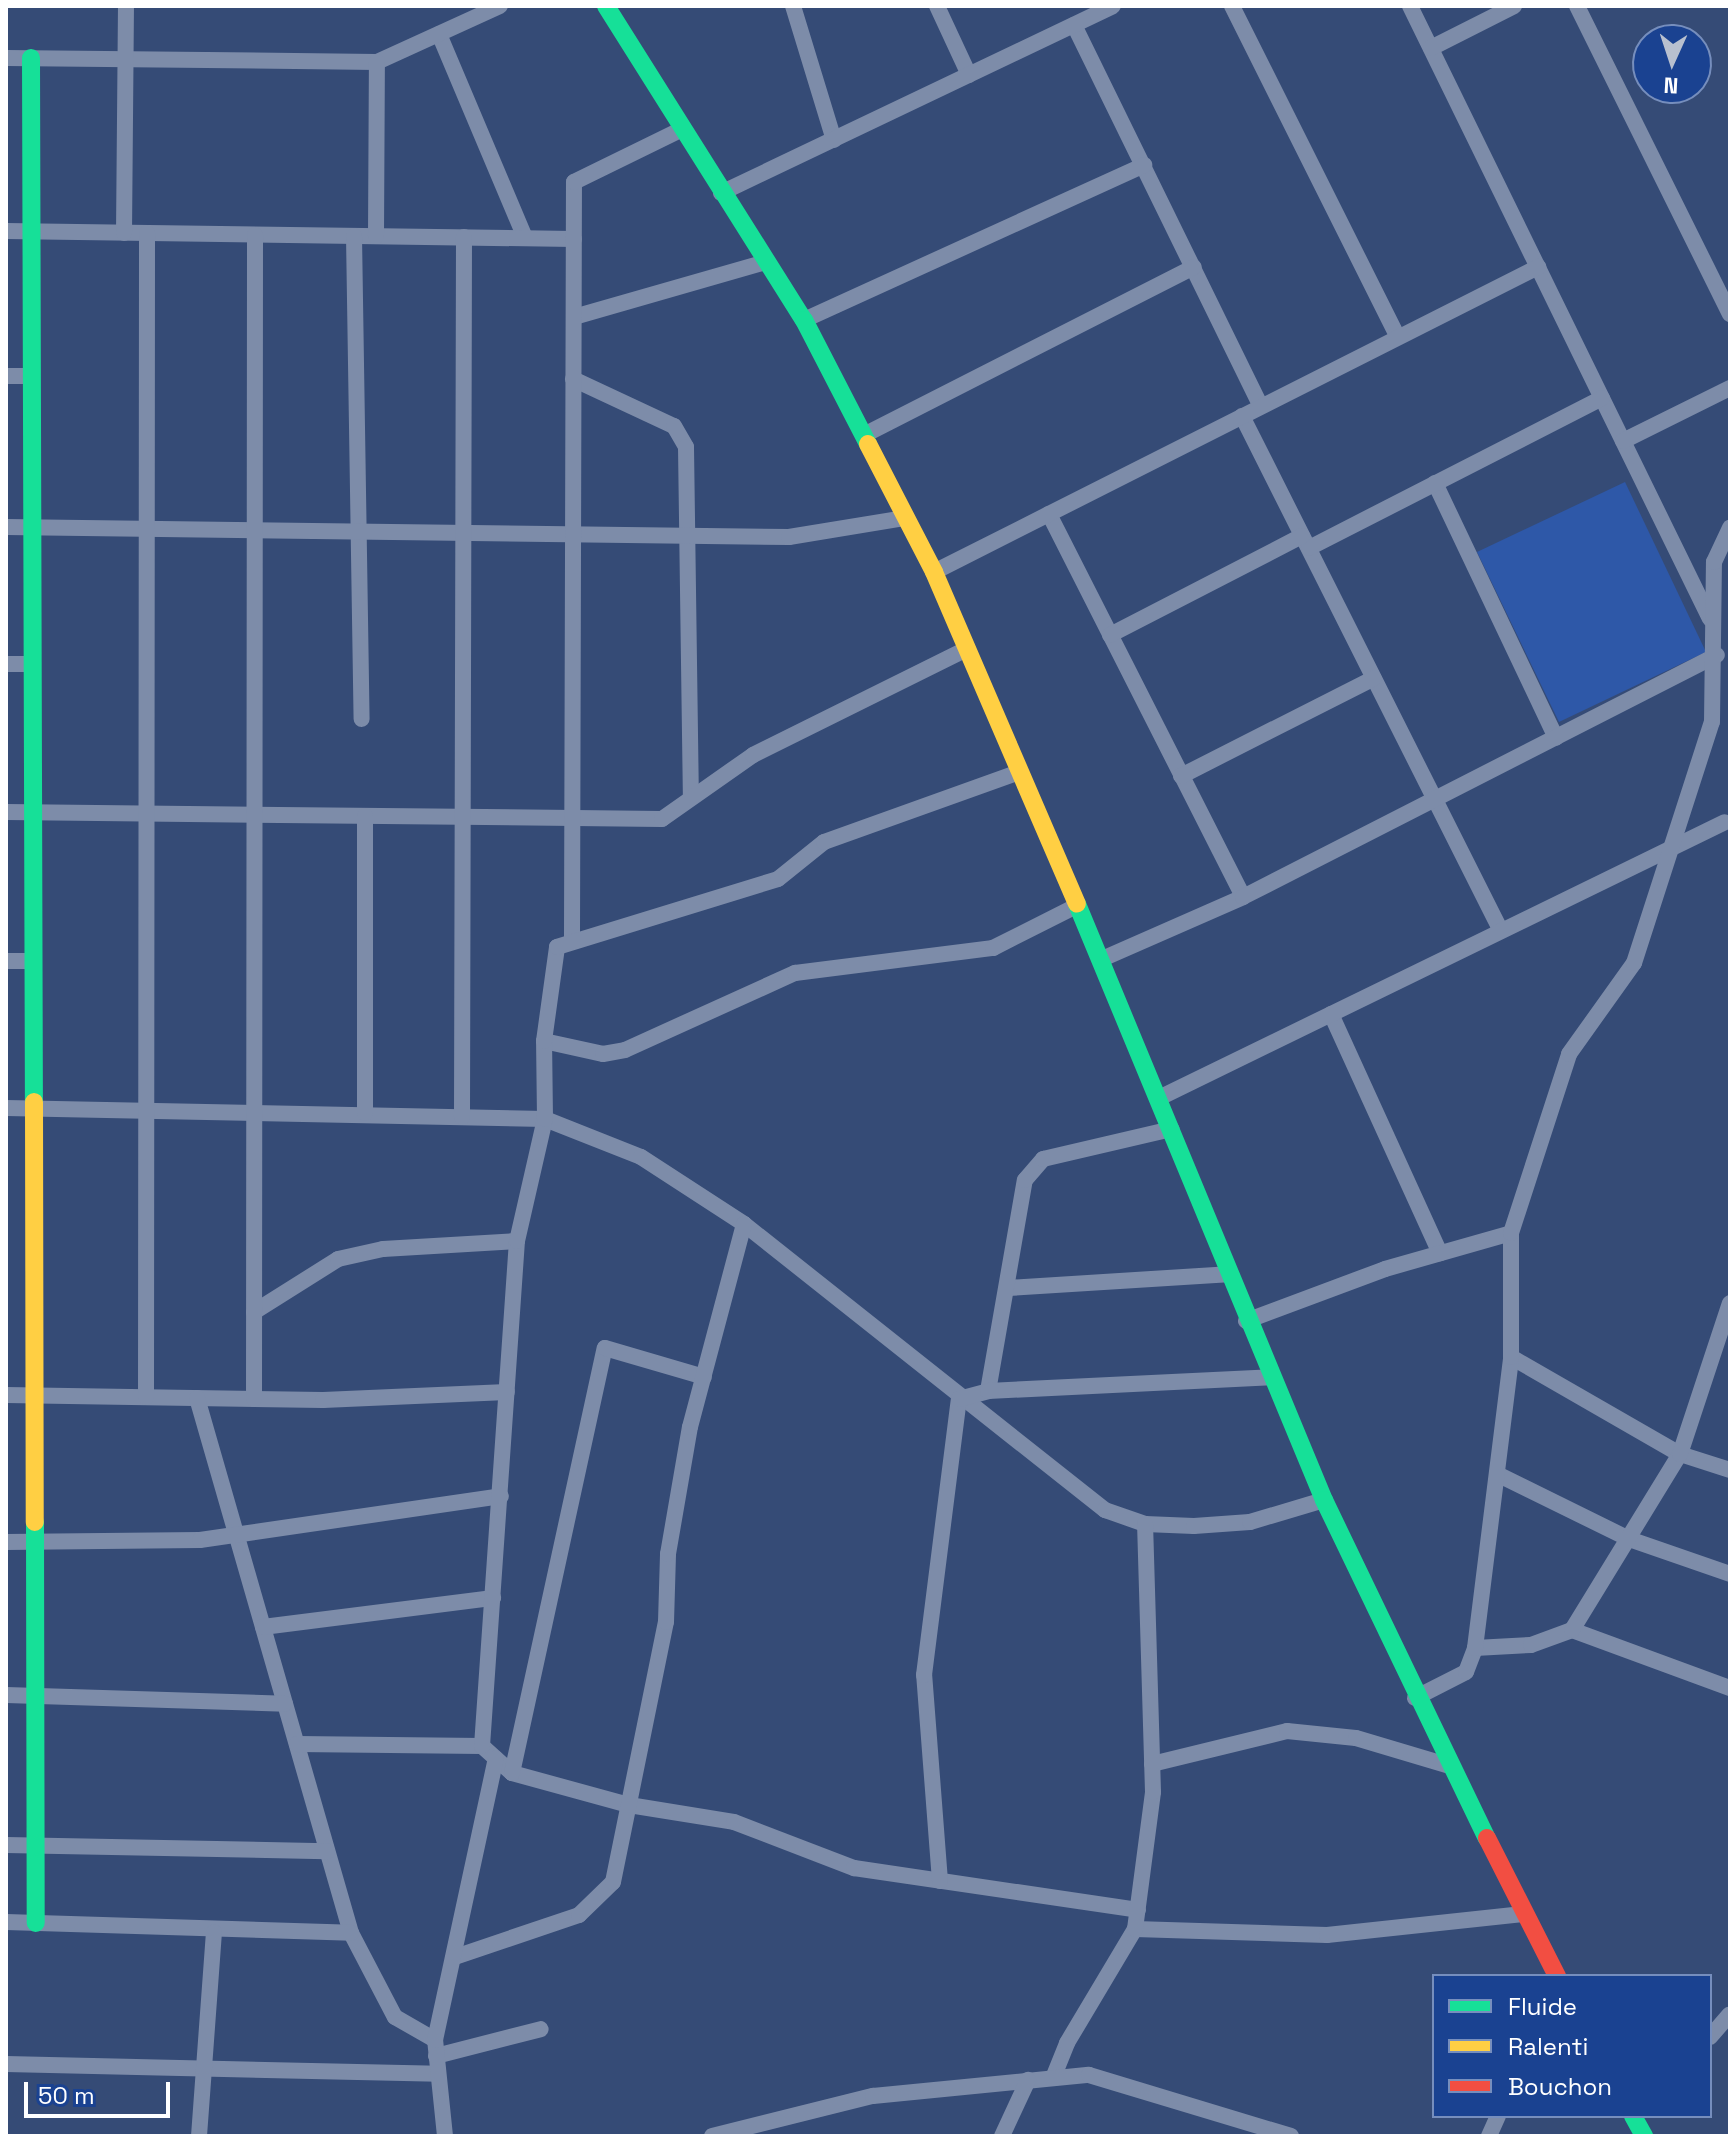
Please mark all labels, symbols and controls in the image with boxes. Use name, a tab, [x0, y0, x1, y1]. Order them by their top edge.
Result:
north arrow	[1632, 24, 1712, 104]
text: N	[1663, 72, 1679, 100]
legend	[1432, 1974, 1712, 2118]
text: Fluide	[1508, 1991, 1577, 2022]
text: Ralenti	[1508, 2031, 1588, 2062]
scale bar	[28, 2066, 174, 2116]
text: Bouchon	[1508, 2071, 1612, 2102]
text: 50 m	[38, 2080, 95, 2111]

